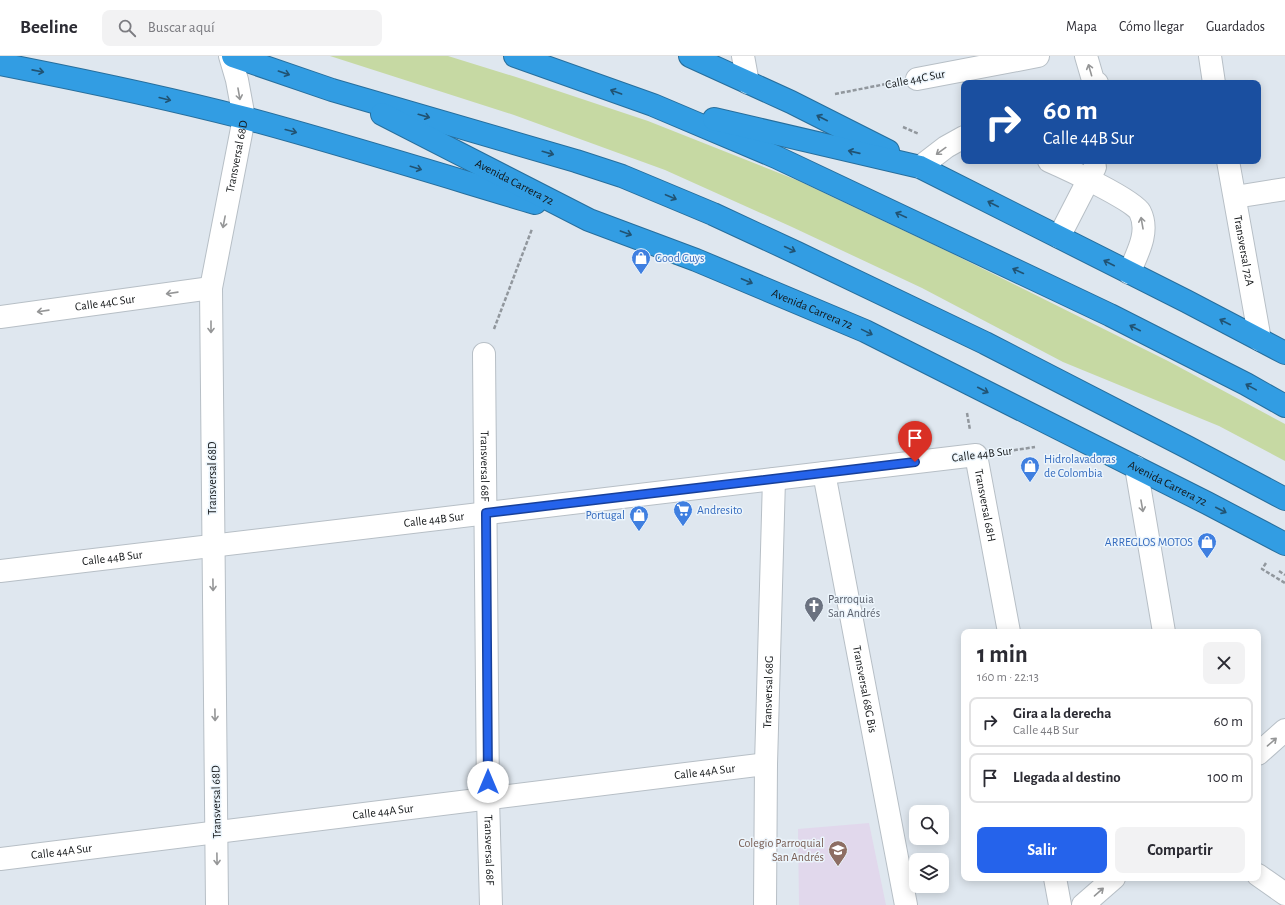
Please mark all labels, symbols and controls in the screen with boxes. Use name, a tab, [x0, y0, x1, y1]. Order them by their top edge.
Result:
search box	[102, 10, 382, 46]
icon: search	[116, 17, 138, 39]
text: Beeline	[20, 18, 78, 37]
text: Buscar aquí	[148, 20, 215, 35]
text: Mapa	[1066, 20, 1097, 34]
text: Cómo llegar	[1119, 20, 1184, 34]
text: Guardados	[1206, 20, 1265, 34]
one-way arrow	[1086, 64, 1093, 77]
street label: Calle 44C Sur	[884, 67, 946, 91]
one-way arrow	[31, 68, 44, 76]
one-way arrow	[277, 70, 290, 77]
one-way arrow	[236, 87, 244, 100]
one-way arrow	[611, 87, 623, 95]
one-way arrow	[158, 96, 171, 103]
icon: right	[977, 96, 1029, 148]
text: 60 m	[1043, 97, 1098, 125]
one-way arrow	[417, 113, 430, 120]
one-way arrow	[817, 114, 829, 121]
street label: Transversal 68D	[224, 119, 249, 194]
one-way arrow	[284, 128, 297, 135]
text: Calle 44B Sur	[1043, 130, 1134, 148]
one-way arrow	[848, 147, 861, 155]
one-way arrow	[936, 147, 947, 155]
one-way arrow	[542, 150, 555, 157]
street label: Avenida Carrera 72	[473, 157, 556, 207]
one-way arrow	[409, 165, 422, 172]
one-way arrow	[664, 193, 676, 201]
one-way arrow	[988, 200, 1000, 207]
one-way arrow	[895, 211, 907, 218]
street label: Transversal 72A	[1232, 214, 1256, 287]
one-way arrow	[219, 215, 227, 228]
one-way arrow	[1138, 216, 1146, 229]
one-way arrow	[620, 230, 632, 238]
one-way arrow	[783, 246, 795, 253]
shop icon: Good Guys	[630, 247, 652, 275]
place label: Good Guys	[655, 252, 704, 265]
one-way arrow	[1104, 259, 1116, 266]
one-way arrow	[1012, 267, 1024, 274]
one-way arrow	[741, 277, 753, 285]
street label: Avenida Carrera 72	[770, 287, 855, 331]
one-way arrow	[166, 289, 179, 297]
street label: Calle 44C Sur	[74, 292, 136, 313]
one-way arrow	[37, 307, 50, 315]
one-way arrow	[1219, 317, 1231, 325]
one-way arrow	[207, 320, 215, 333]
one-way arrow	[1129, 324, 1141, 331]
one-way arrow	[860, 329, 872, 336]
one-way arrow	[1245, 382, 1257, 390]
one-way arrow	[976, 387, 988, 394]
pin	[898, 421, 932, 462]
icon: arrive	[904, 427, 926, 449]
street label: Transversal 68F	[479, 431, 491, 502]
street label: Transversal 68D	[206, 441, 218, 515]
street label: Calle 44B Sur	[951, 444, 1013, 464]
place label: Hidrolavadoras de Colombia	[1044, 453, 1116, 479]
shop icon: Hidrolavadoras de Colombia	[1019, 455, 1041, 483]
street label: Avenida Carrera 72	[1126, 458, 1210, 508]
street label: Transversal 68H	[973, 468, 998, 543]
supermarket icon: Andresito	[672, 499, 694, 527]
one-way arrow	[1139, 499, 1147, 512]
shop icon: Portugal	[628, 504, 650, 532]
place label: Andresito	[697, 504, 743, 516]
one-way arrow	[1214, 507, 1226, 514]
place label: Portugal	[585, 509, 625, 521]
street label: Calle 44B Sur	[403, 510, 465, 529]
shop icon: ARREGLOS MOTOS	[1196, 531, 1218, 559]
place label: ARREGLOS MOTOS	[1105, 536, 1193, 548]
street label: Calle 44B Sur	[81, 548, 143, 567]
one-way arrow	[209, 578, 217, 591]
place label: Parroquia San Andrés	[828, 593, 880, 619]
church icon: Parroquia San Andrés	[803, 595, 825, 623]
button: close	[1203, 642, 1245, 684]
text: 1 min	[977, 643, 1028, 667]
street label: Transversal 68G Bis	[851, 644, 879, 734]
street label: Transversal 68G	[761, 655, 775, 729]
text: 160 m · 22:13	[977, 671, 1039, 684]
text: Gira a la derecha	[1013, 706, 1112, 721]
one-way arrow	[211, 708, 219, 721]
icon: right	[979, 711, 1001, 733]
text: 60 m	[1214, 714, 1243, 729]
text: Calle 44B Sur	[1013, 724, 1079, 737]
one-way arrow	[1266, 738, 1276, 747]
position arrow	[467, 761, 509, 803]
street label: Calle 44A Sur	[673, 762, 736, 781]
street label: Transversal 68D	[209, 765, 223, 839]
icon: arrive	[979, 767, 1001, 789]
text: Llegada al destino	[1013, 770, 1121, 785]
text: 100 m	[1208, 770, 1243, 785]
street label: Calle 44A Sur	[352, 802, 414, 821]
map controls	[909, 805, 949, 893]
button: search	[909, 805, 949, 845]
street label: Transversal 68F	[482, 814, 496, 886]
button: Salir	[977, 827, 1107, 873]
button: Compartir	[1115, 827, 1245, 873]
place label: Colegio Parroquial San Andrés	[738, 837, 824, 863]
school or university icon: Colegio Parroquial San Andrés	[827, 839, 849, 867]
street label: Calle 44A Sur	[30, 842, 93, 861]
one-way arrow	[213, 852, 221, 865]
button: layers	[909, 853, 949, 893]
one-way arrow	[1094, 887, 1104, 896]

